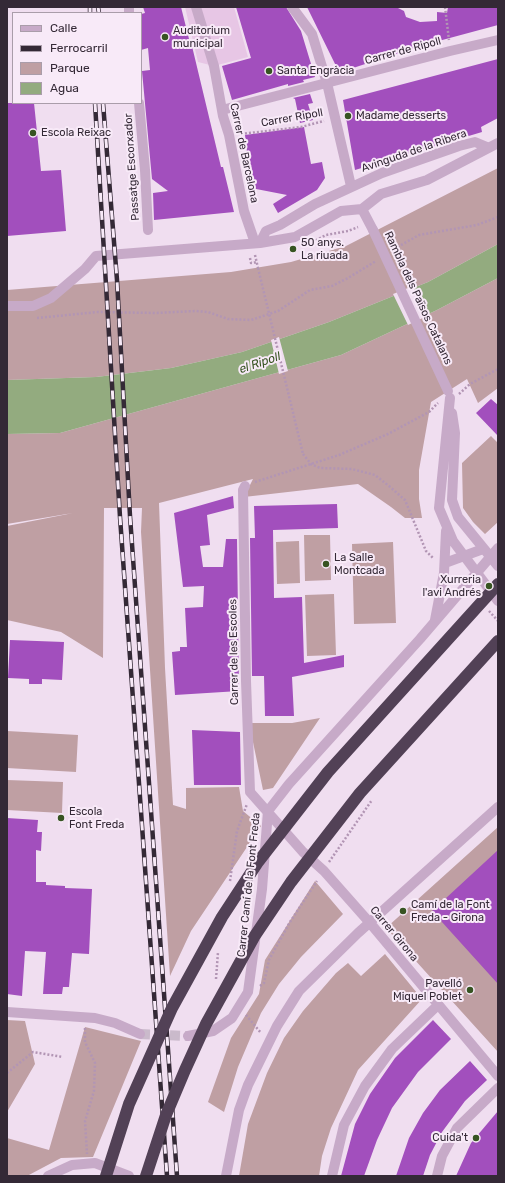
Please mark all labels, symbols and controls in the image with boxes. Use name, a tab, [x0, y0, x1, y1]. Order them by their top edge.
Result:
legend	[12, 12, 142, 104]
text: Calle	[50, 21, 77, 35]
place label: Auditorium municipal	[173, 24, 230, 50]
marker: Auditorium municipal	[160, 32, 170, 42]
street label: Carrer de Ripoll	[364, 35, 442, 67]
text: Ferrocarril	[50, 41, 108, 55]
text: Parque	[50, 61, 90, 75]
place label: Santa Engràcia	[277, 64, 354, 78]
marker: Santa Engràcia	[264, 66, 274, 76]
text: Agua	[50, 81, 79, 95]
street label: Carrer de Barcelona	[227, 102, 261, 204]
street label: Carrer Ripoll	[260, 106, 324, 130]
place label: Madame desserts	[356, 109, 446, 123]
marker: Madame desserts	[343, 111, 353, 121]
street label: Passatge Escorxador	[122, 113, 142, 221]
place label: Escola Reixac	[41, 126, 111, 140]
street label: Avinguda de la Ribera	[360, 127, 468, 175]
marker: Escola Reixac	[28, 128, 38, 138]
street label: Rambla dels Països Catalans	[381, 229, 455, 367]
place label: 50 anys. La riuada	[301, 236, 348, 262]
marker: 50 anys. La riuada	[288, 244, 298, 254]
water label: el Ripoll	[237, 349, 283, 377]
place label: La Salle Montcada	[334, 551, 385, 577]
marker: La Salle Montcada	[321, 559, 331, 569]
place label: Xurreria l'avi Andrés	[422, 573, 481, 599]
marker: Xurreria l'avi Andrés	[484, 581, 494, 591]
street label: Carrer de les Escoles	[226, 599, 242, 705]
place label: Escola Font Freda	[69, 805, 124, 831]
street label: Carrer Camí de la Font Freda	[235, 812, 263, 958]
marker: Escola Font Freda	[56, 813, 66, 823]
place label: Camí de la Font Freda - Girona	[411, 898, 490, 924]
street label: Carrer Girona	[367, 904, 421, 964]
marker: Camí de la Font Freda - Girona	[398, 906, 408, 916]
place label: Pavelló Miquel Poblet	[393, 977, 462, 1003]
marker: Pavelló Miquel Poblet	[465, 985, 475, 995]
place label: Cuida't	[432, 1131, 468, 1145]
marker: Cuida't	[471, 1133, 481, 1143]

